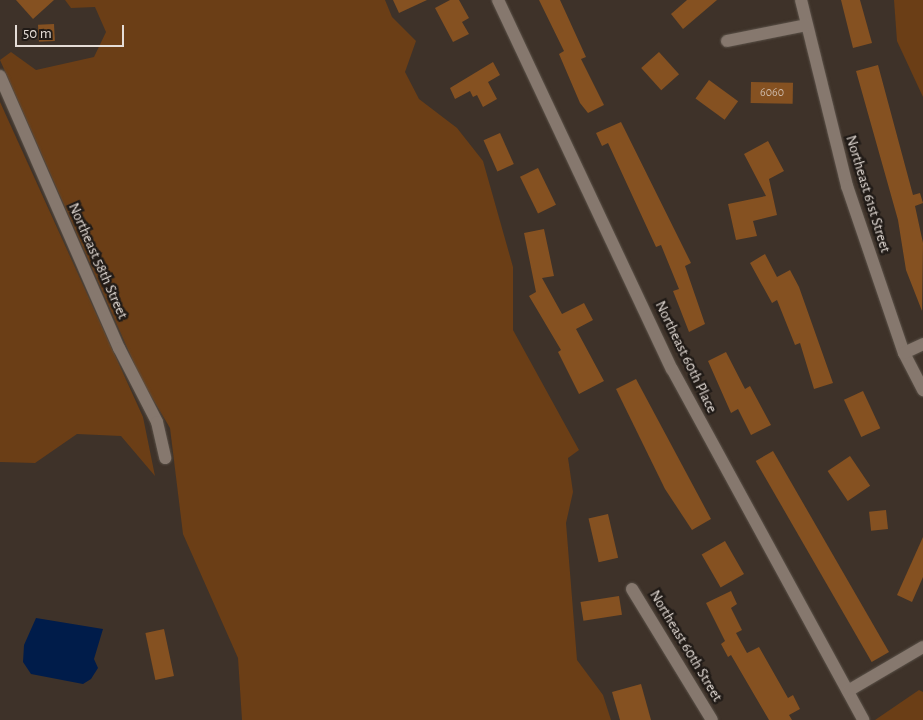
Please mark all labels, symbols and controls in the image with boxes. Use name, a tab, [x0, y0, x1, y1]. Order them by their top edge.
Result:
scale bar	[18, 15, 126, 47]
text: 50 m	[23, 26, 52, 41]
house number: 6060	[760, 86, 784, 100]
street label: Northeast 61st Street	[842, 133, 894, 255]
street label: Northeast 58th Street	[64, 200, 132, 322]
street label: Northeast 60th Place	[651, 298, 721, 416]
street label: Northeast 60th Street	[646, 587, 726, 705]

